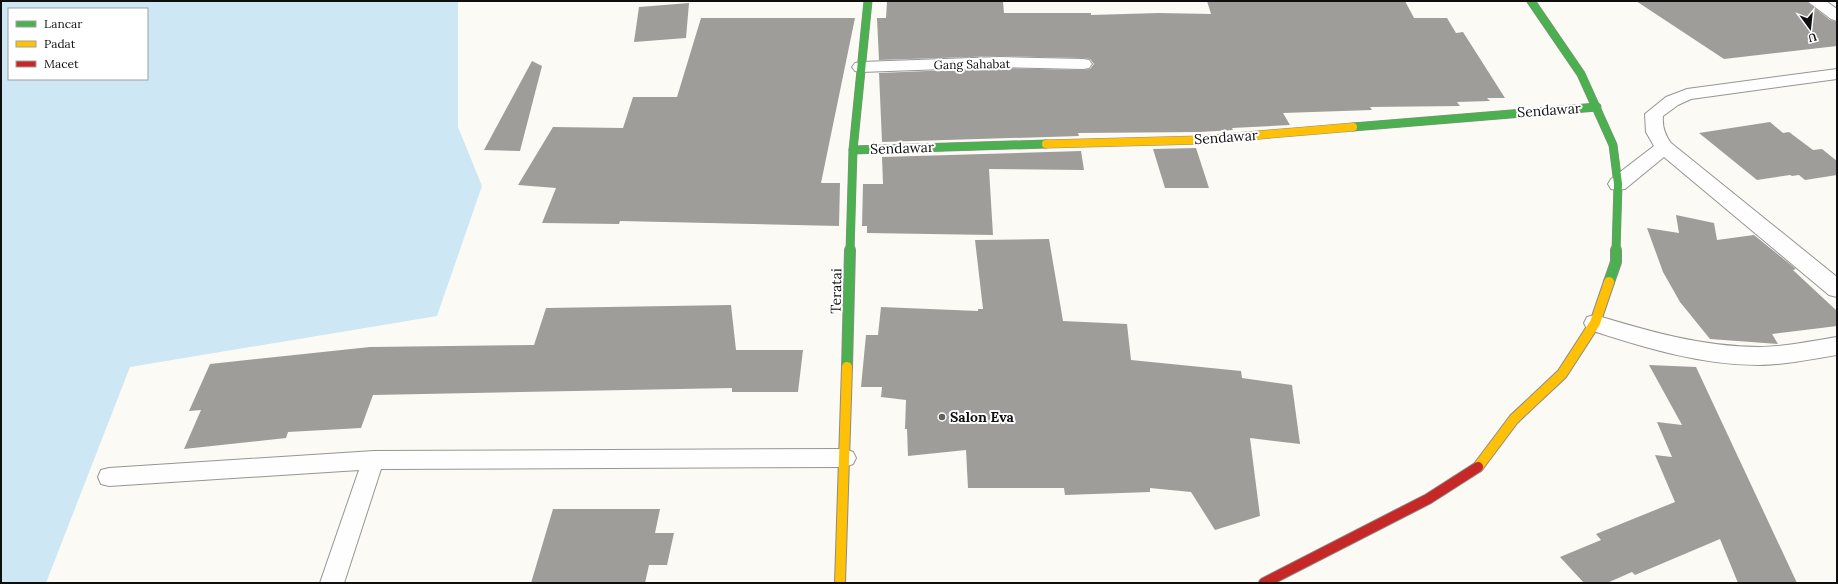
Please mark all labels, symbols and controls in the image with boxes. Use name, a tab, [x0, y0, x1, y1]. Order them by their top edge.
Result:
legend	[8, 8, 148, 80]
north arrow	[1790, 8, 1830, 48]
text: Lancar	[44, 16, 83, 31]
text: U	[1806, 30, 1818, 46]
text: Padat	[44, 36, 76, 51]
text: Macet	[44, 56, 79, 71]
street label: Gang Sahabat	[934, 56, 1011, 72]
street label: Sendawar	[1517, 99, 1581, 121]
street label: Sendawar	[1194, 126, 1258, 148]
street label: Sendawar	[870, 138, 934, 158]
street label: Teratai	[827, 268, 845, 314]
place label: Salon Eva	[950, 408, 1015, 426]
marker: Salon Eva	[937, 412, 947, 422]

